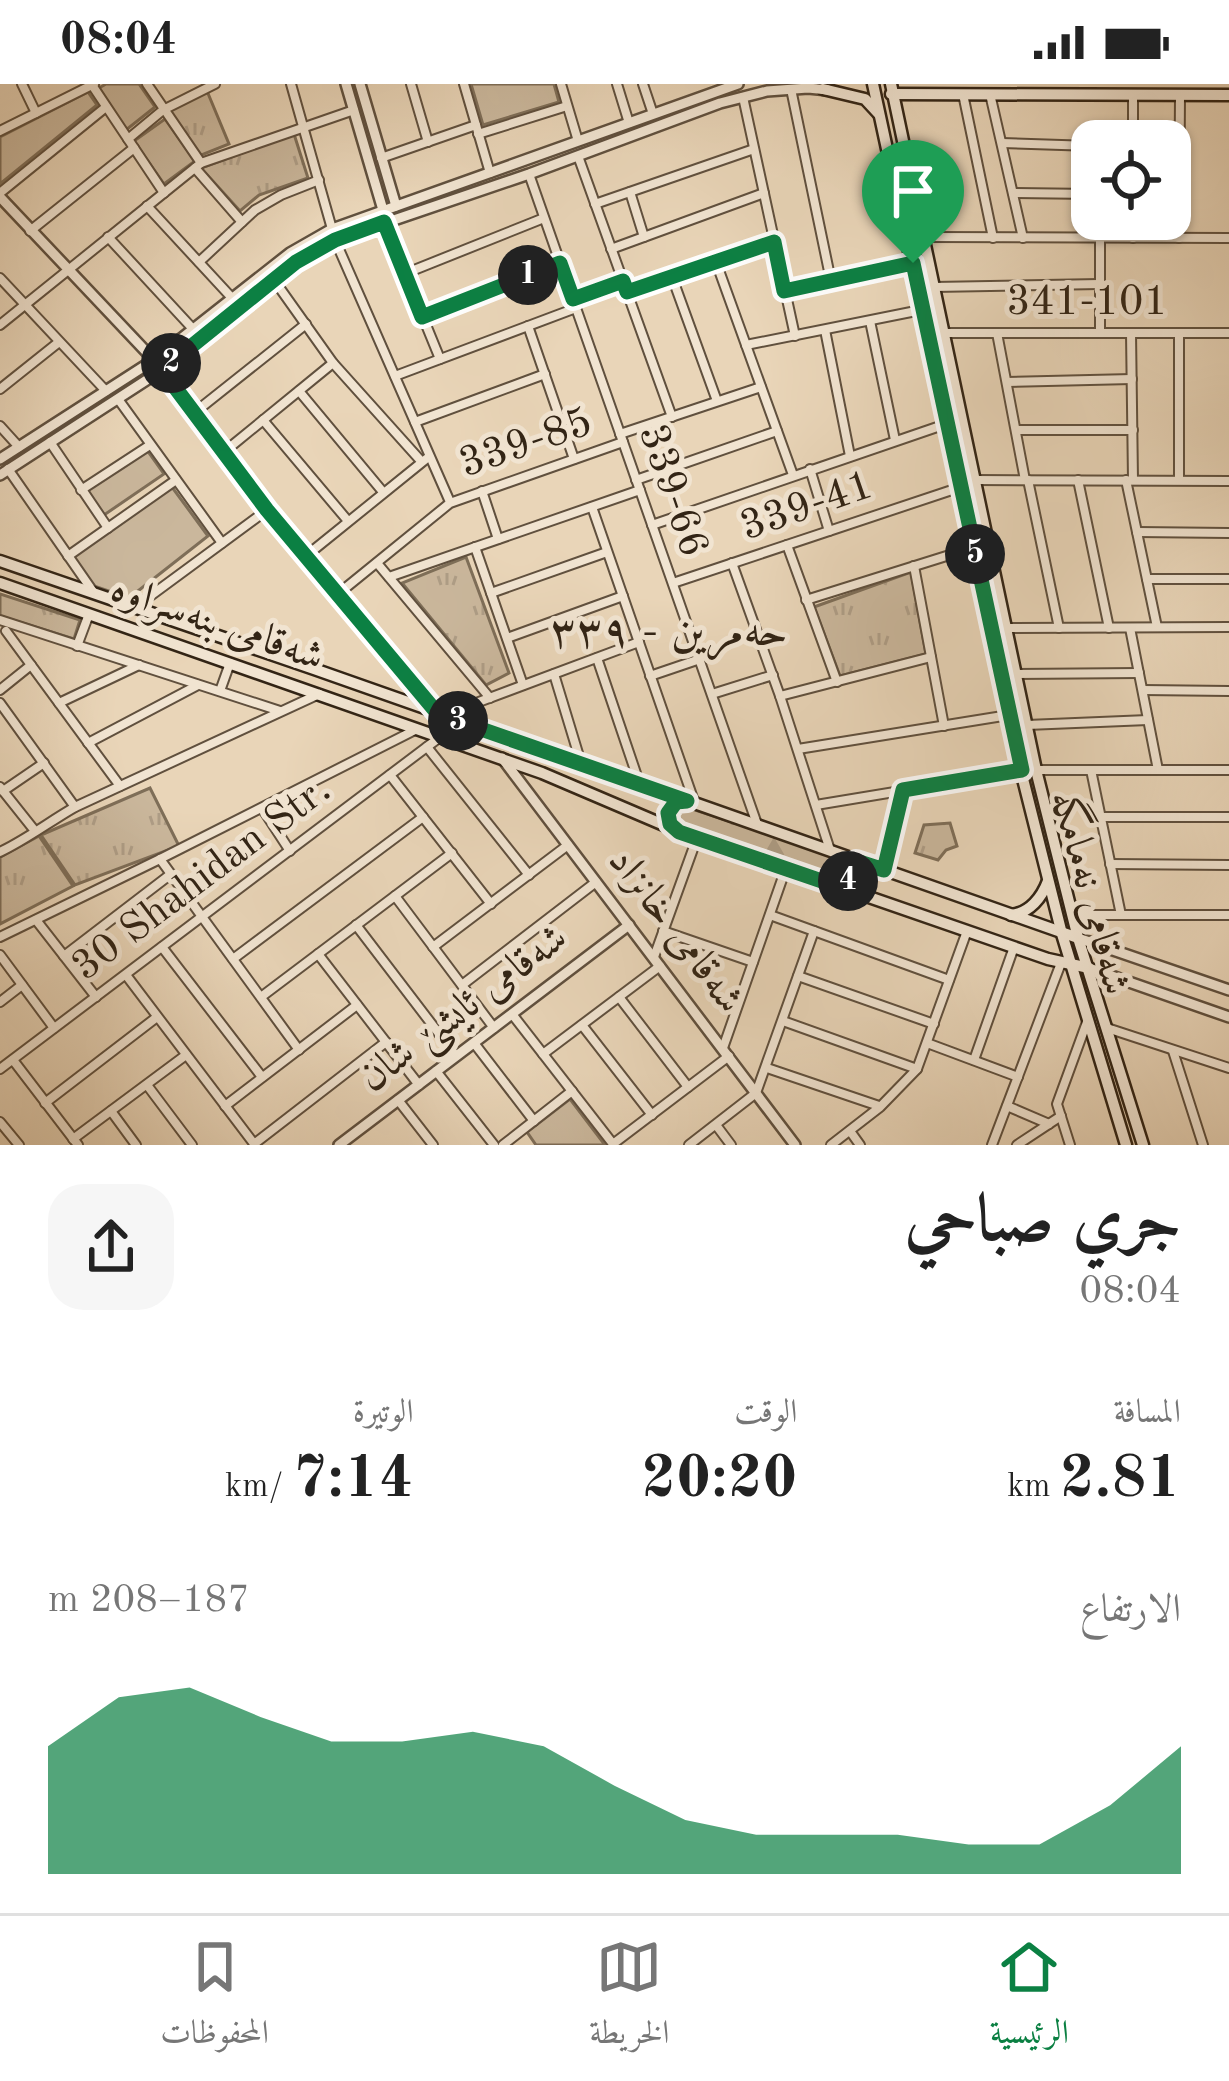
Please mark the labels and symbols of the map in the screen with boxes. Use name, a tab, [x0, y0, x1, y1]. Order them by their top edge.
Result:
pin	[862, 140, 964, 263]
pin: 1	[498, 245, 558, 305]
street label: 341-101	[1006, 282, 1168, 324]
pin: 2	[141, 333, 201, 393]
street label: 339-85	[454, 402, 598, 486]
street label: 339-66	[630, 419, 714, 563]
street label: 339-41	[735, 465, 879, 549]
pin: 5	[945, 524, 1005, 584]
street label: شەقامی بنەسراوە	[104, 568, 329, 684]
district label: حەمرین - ٣٣٩	[550, 611, 788, 661]
pin: 3	[428, 691, 488, 751]
street label: 30 Shahidan Str.	[65, 769, 339, 989]
street label: شەقامی نەمامگە	[1042, 785, 1143, 1000]
street label: شەقامی خانزاد	[599, 840, 751, 1022]
pin: 4	[818, 851, 878, 911]
street label: شەقامی ئایشێ شان	[352, 917, 579, 1105]

